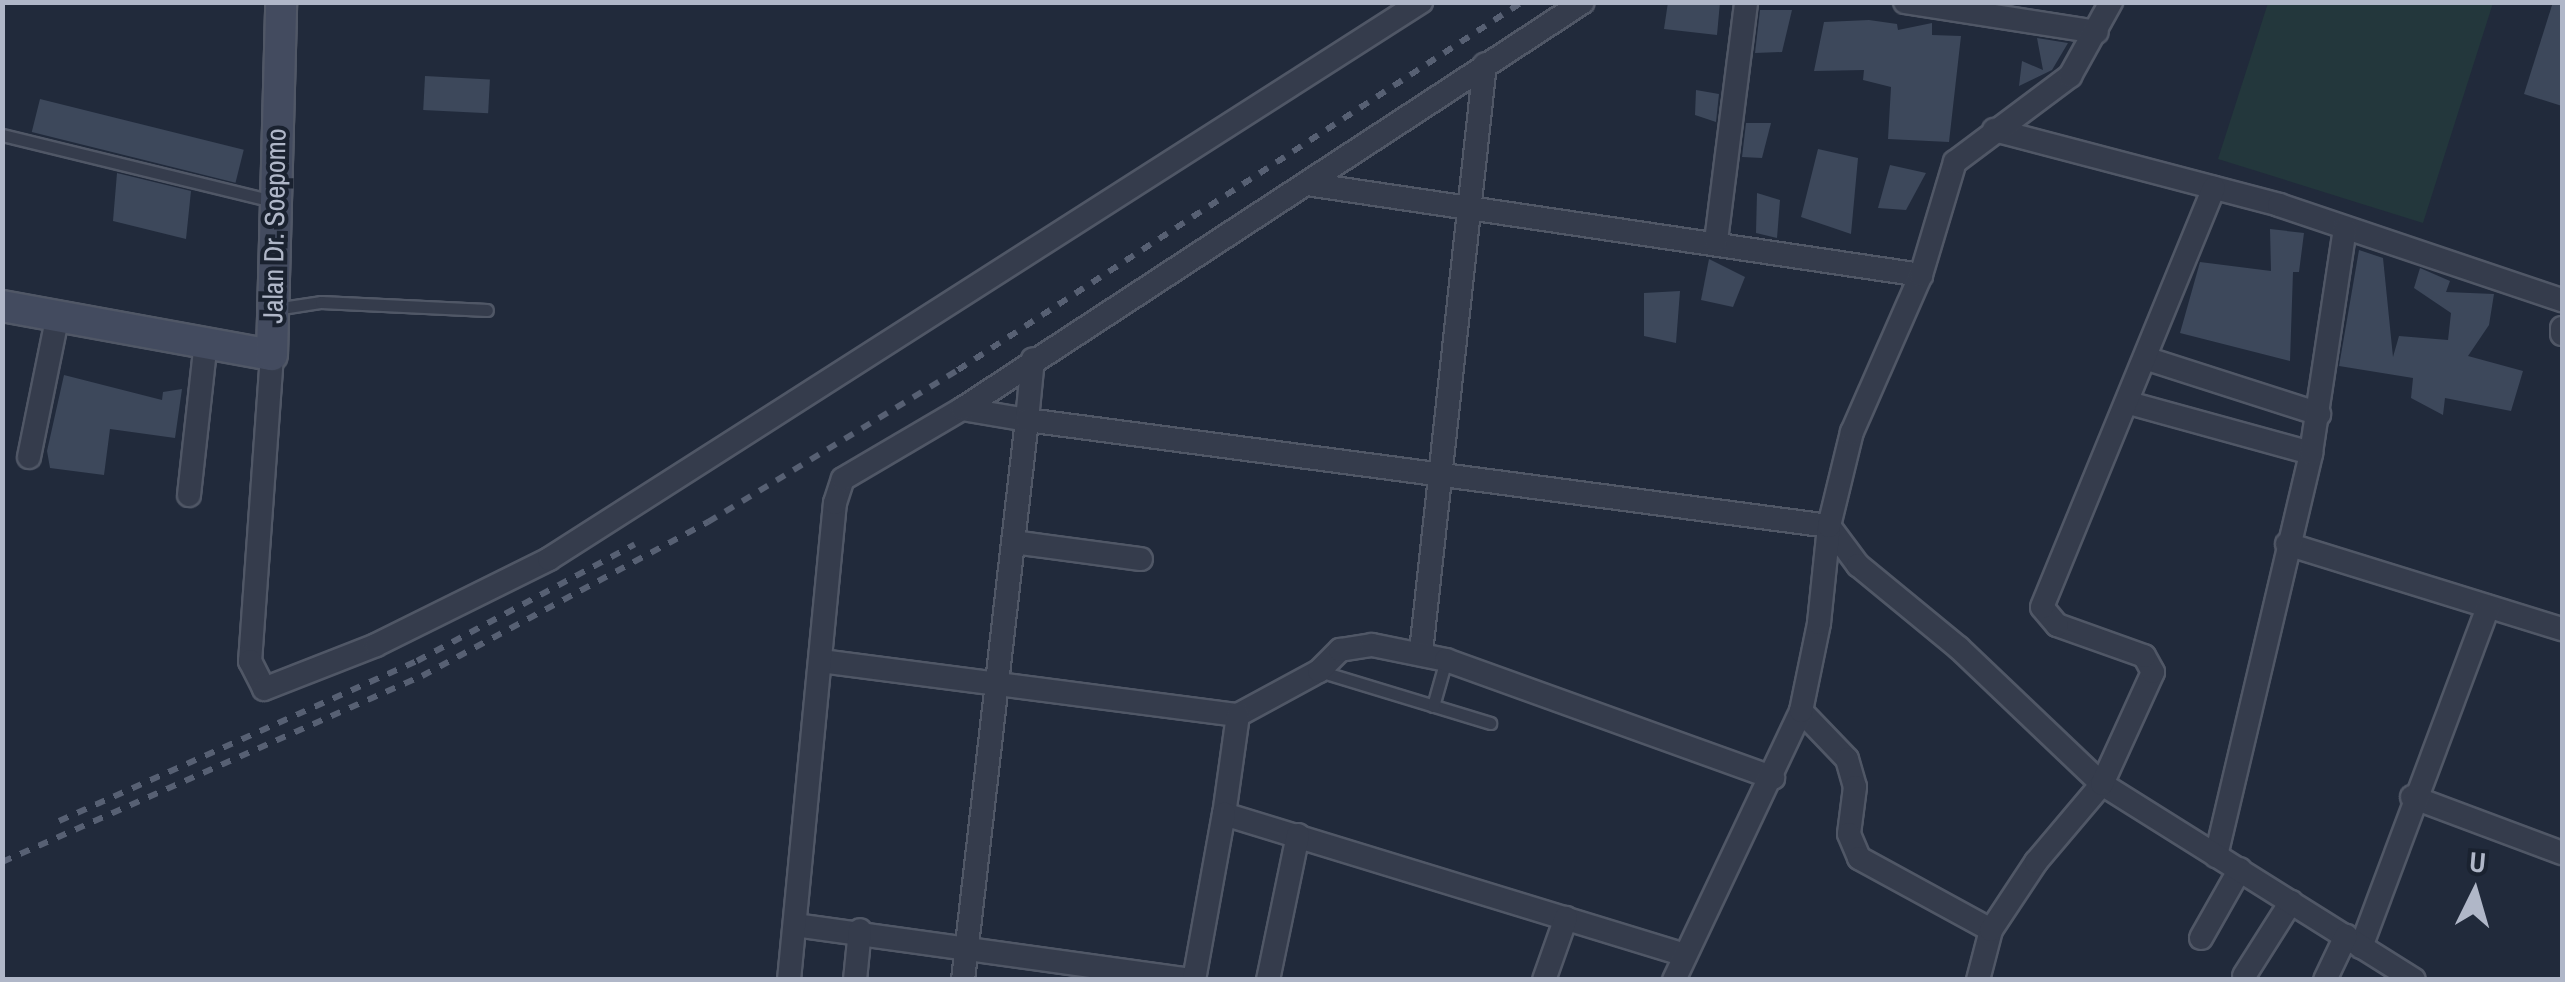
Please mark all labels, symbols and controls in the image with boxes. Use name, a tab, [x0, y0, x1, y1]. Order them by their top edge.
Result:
street label: Jalan Dr. Soepomo	[255, 128, 293, 324]
north arrow	[2425, 842, 2525, 942]
text: U	[2468, 842, 2488, 882]

